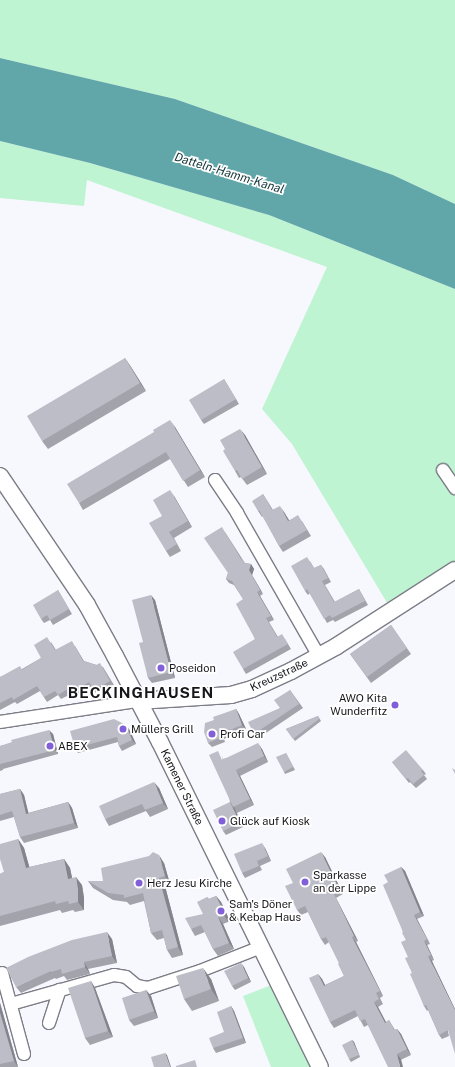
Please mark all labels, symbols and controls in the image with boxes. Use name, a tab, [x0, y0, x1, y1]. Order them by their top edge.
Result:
water label: Datteln-Hamm-Kanal	[172, 150, 286, 198]
street label: Kreuzstraße	[248, 656, 310, 694]
place label: Poseidon	[169, 661, 216, 675]
marker: Poseidon	[156, 663, 166, 673]
district label: BECKINGHAUSEN	[68, 684, 214, 702]
place label: AWO Kita Wunderfitz	[330, 692, 387, 718]
marker: AWO Kita Wunderfitz	[390, 700, 400, 710]
place label: Müllers Grill	[131, 722, 194, 736]
marker: Müllers Grill	[118, 724, 128, 734]
place label: Profi Car	[220, 727, 265, 741]
marker: Profi Car	[207, 729, 217, 739]
place label: ABEX	[58, 739, 88, 753]
marker: ABEX	[45, 741, 55, 751]
street label: Kamener Straße	[158, 747, 206, 827]
place label: Glück auf Kiosk	[230, 814, 310, 828]
marker: Glück auf Kiosk	[217, 816, 227, 826]
place label: Sparkasse an der Lippe	[313, 869, 376, 895]
place label: Herz Jesu Kirche	[147, 876, 232, 890]
marker: Sparkasse an der Lippe	[300, 877, 310, 887]
marker: Herz Jesu Kirche	[134, 878, 144, 888]
place label: Sam's Döner & Kebap Haus	[229, 898, 301, 924]
marker: Sam's Döner & Kebap Haus	[216, 906, 226, 916]

